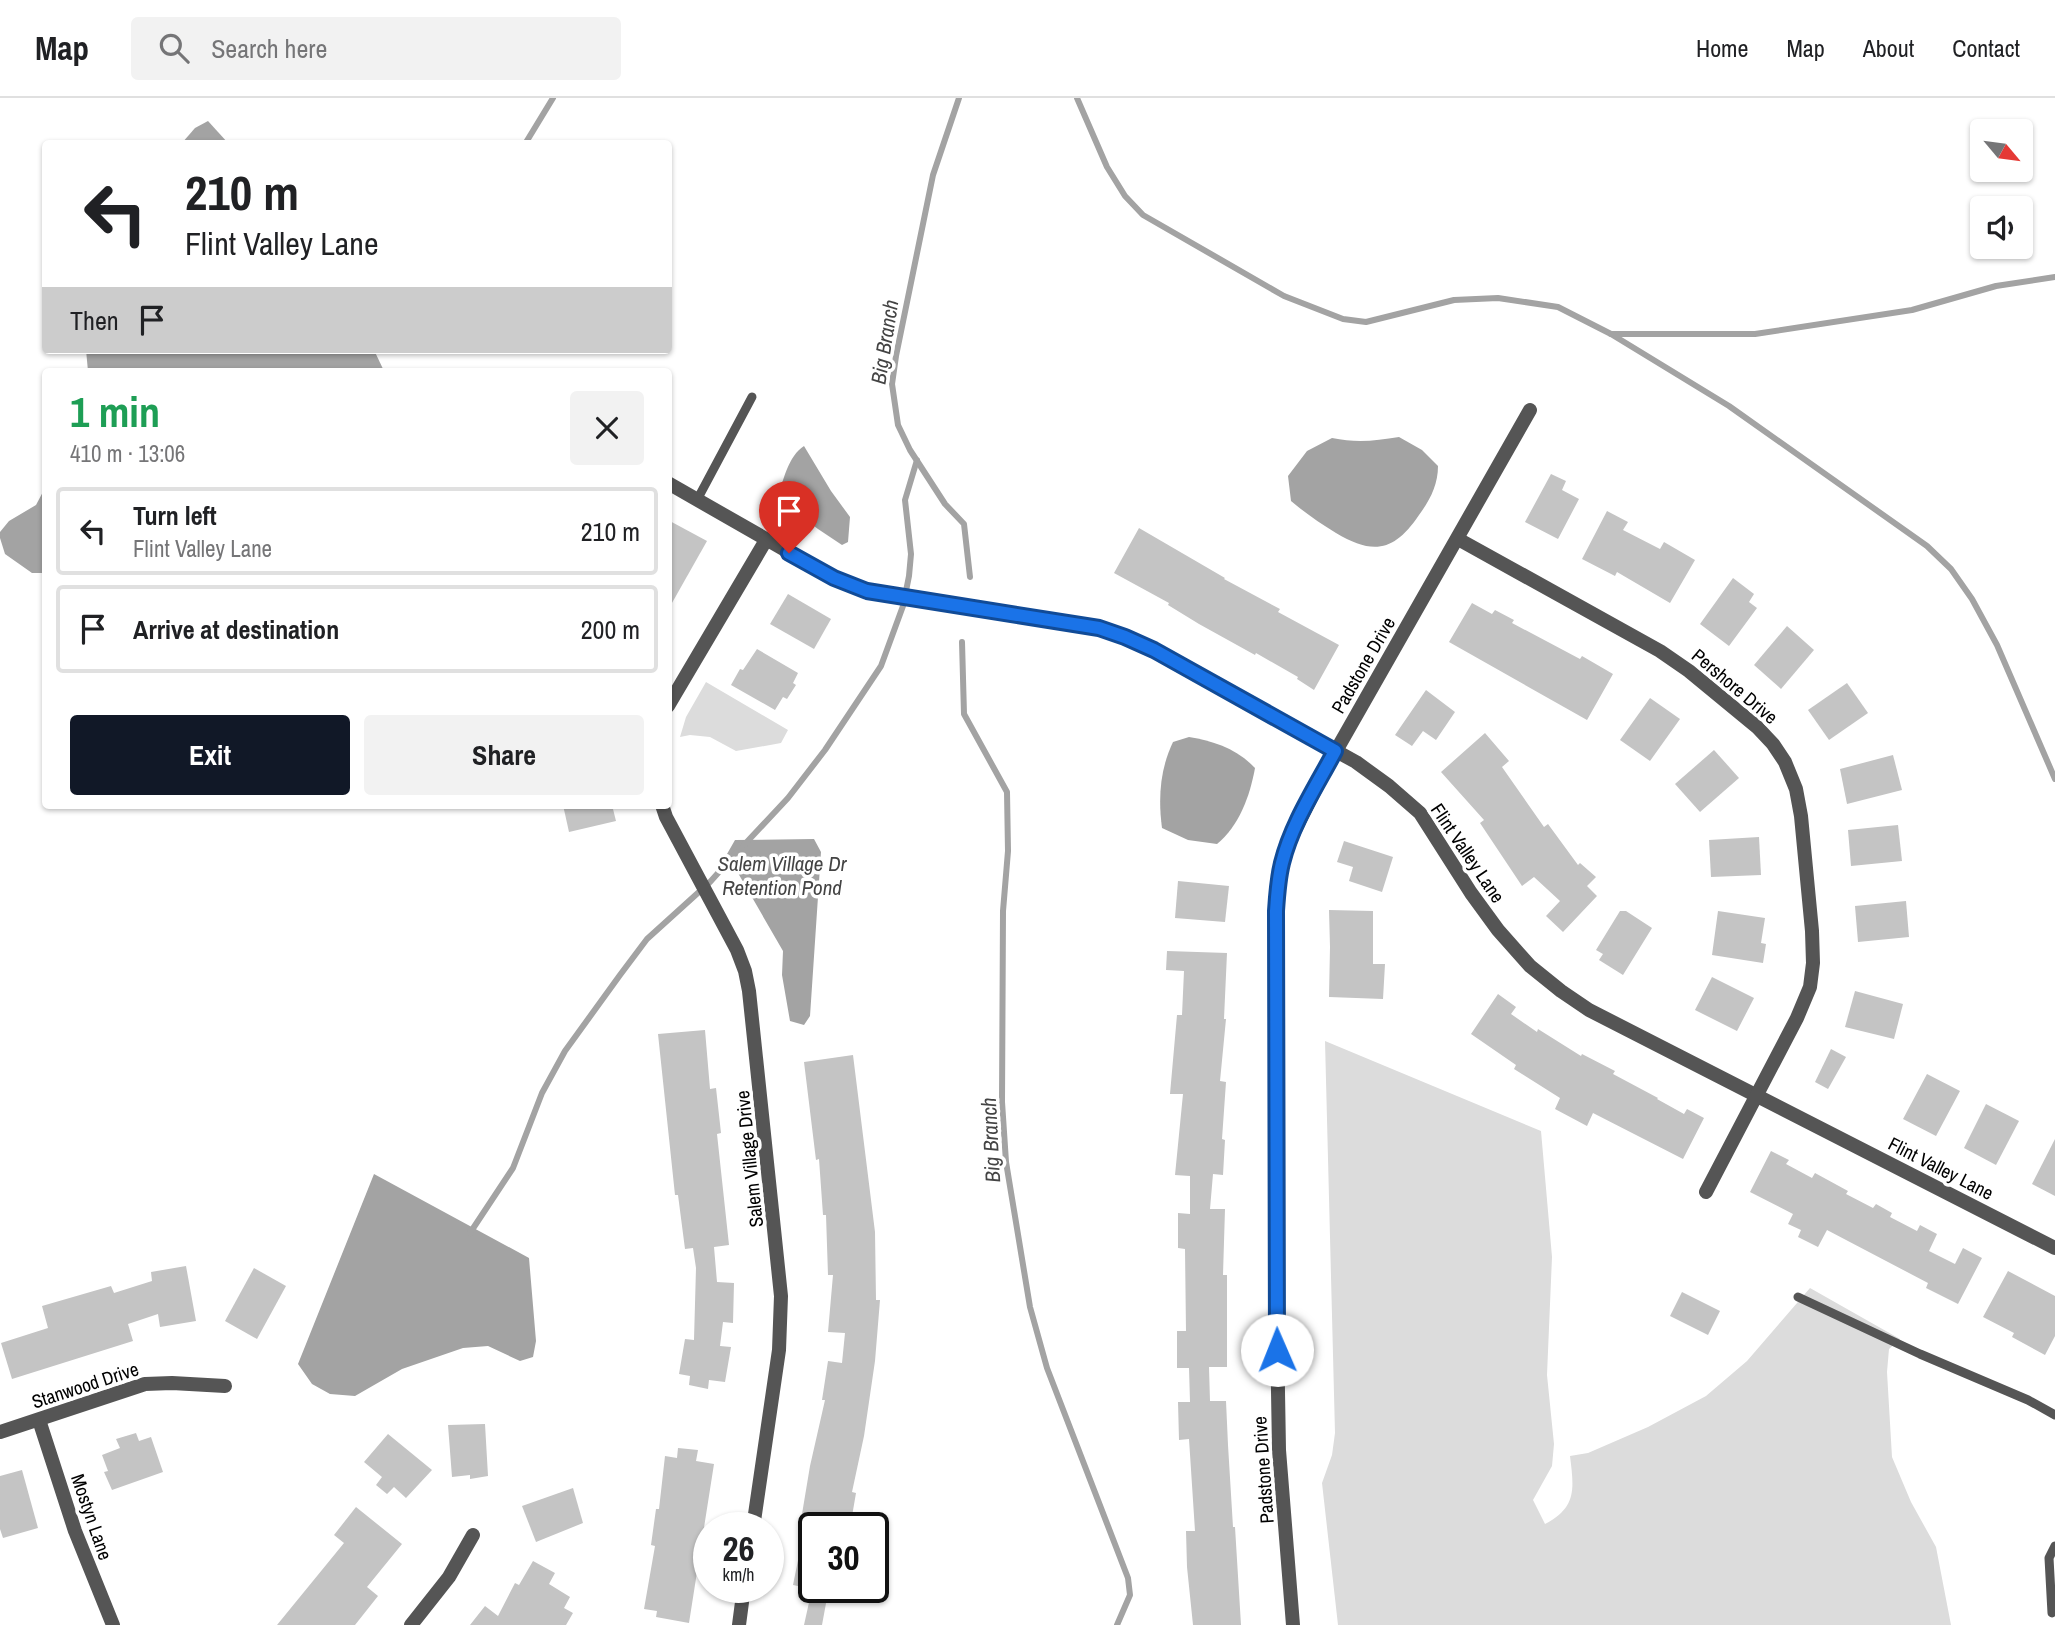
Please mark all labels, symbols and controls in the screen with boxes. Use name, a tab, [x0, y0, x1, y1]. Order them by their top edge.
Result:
search box	[131, 17, 621, 80]
text: Map	[35, 26, 89, 70]
icon: search	[155, 29, 193, 67]
text: Search here	[211, 31, 327, 66]
text: Home	[1696, 32, 1748, 64]
text: Map	[1786, 32, 1825, 64]
text: About	[1863, 32, 1914, 64]
text: Contact	[1952, 32, 2020, 64]
north arrow	[1970, 119, 2034, 182]
map controls	[1970, 119, 2033, 259]
text: 210 m	[185, 159, 299, 225]
icon: left	[70, 168, 161, 259]
button: sound	[1970, 196, 2033, 259]
text: Flint Valley Lane	[185, 222, 379, 265]
water label: Big Branch	[864, 298, 905, 386]
icon: arrive	[133, 301, 171, 339]
text: Then	[70, 303, 119, 338]
text: 1 min	[70, 384, 160, 440]
button: close	[570, 391, 644, 465]
text: 410 m · 13:06	[70, 438, 185, 469]
pin	[759, 481, 819, 553]
icon: arrive	[770, 492, 808, 530]
text: Turn left	[133, 498, 217, 533]
icon: left	[74, 512, 112, 550]
text: 210 m	[581, 514, 640, 549]
text: Flint Valley Lane	[133, 533, 272, 564]
icon: arrive	[74, 610, 112, 648]
text: Arrive at destination	[133, 612, 339, 647]
text: 200 m	[581, 612, 640, 647]
street label: Padstone Drive	[1325, 612, 1401, 718]
street label: Pershore Drive	[1687, 642, 1783, 730]
button: Exit	[70, 715, 350, 795]
button: Share	[364, 715, 644, 795]
street label: Flint Valley Lane	[1425, 798, 1511, 908]
water label: Salem Village Dr Retention Pond	[718, 849, 848, 902]
street label: Salem Village Drive	[729, 1089, 769, 1229]
water label: Big Branch	[974, 1097, 1007, 1183]
street label: Flint Valley Lane	[1884, 1130, 1998, 1206]
position arrow	[1240, 1313, 1314, 1387]
street label: Stanwood Drive	[28, 1356, 142, 1414]
street label: Padstone Drive	[1246, 1416, 1280, 1524]
street label: Mostyn Lane	[65, 1471, 119, 1563]
speed limit sign: 30	[798, 1512, 889, 1603]
text: 26	[723, 1525, 754, 1572]
text: km/h	[723, 1562, 755, 1587]

